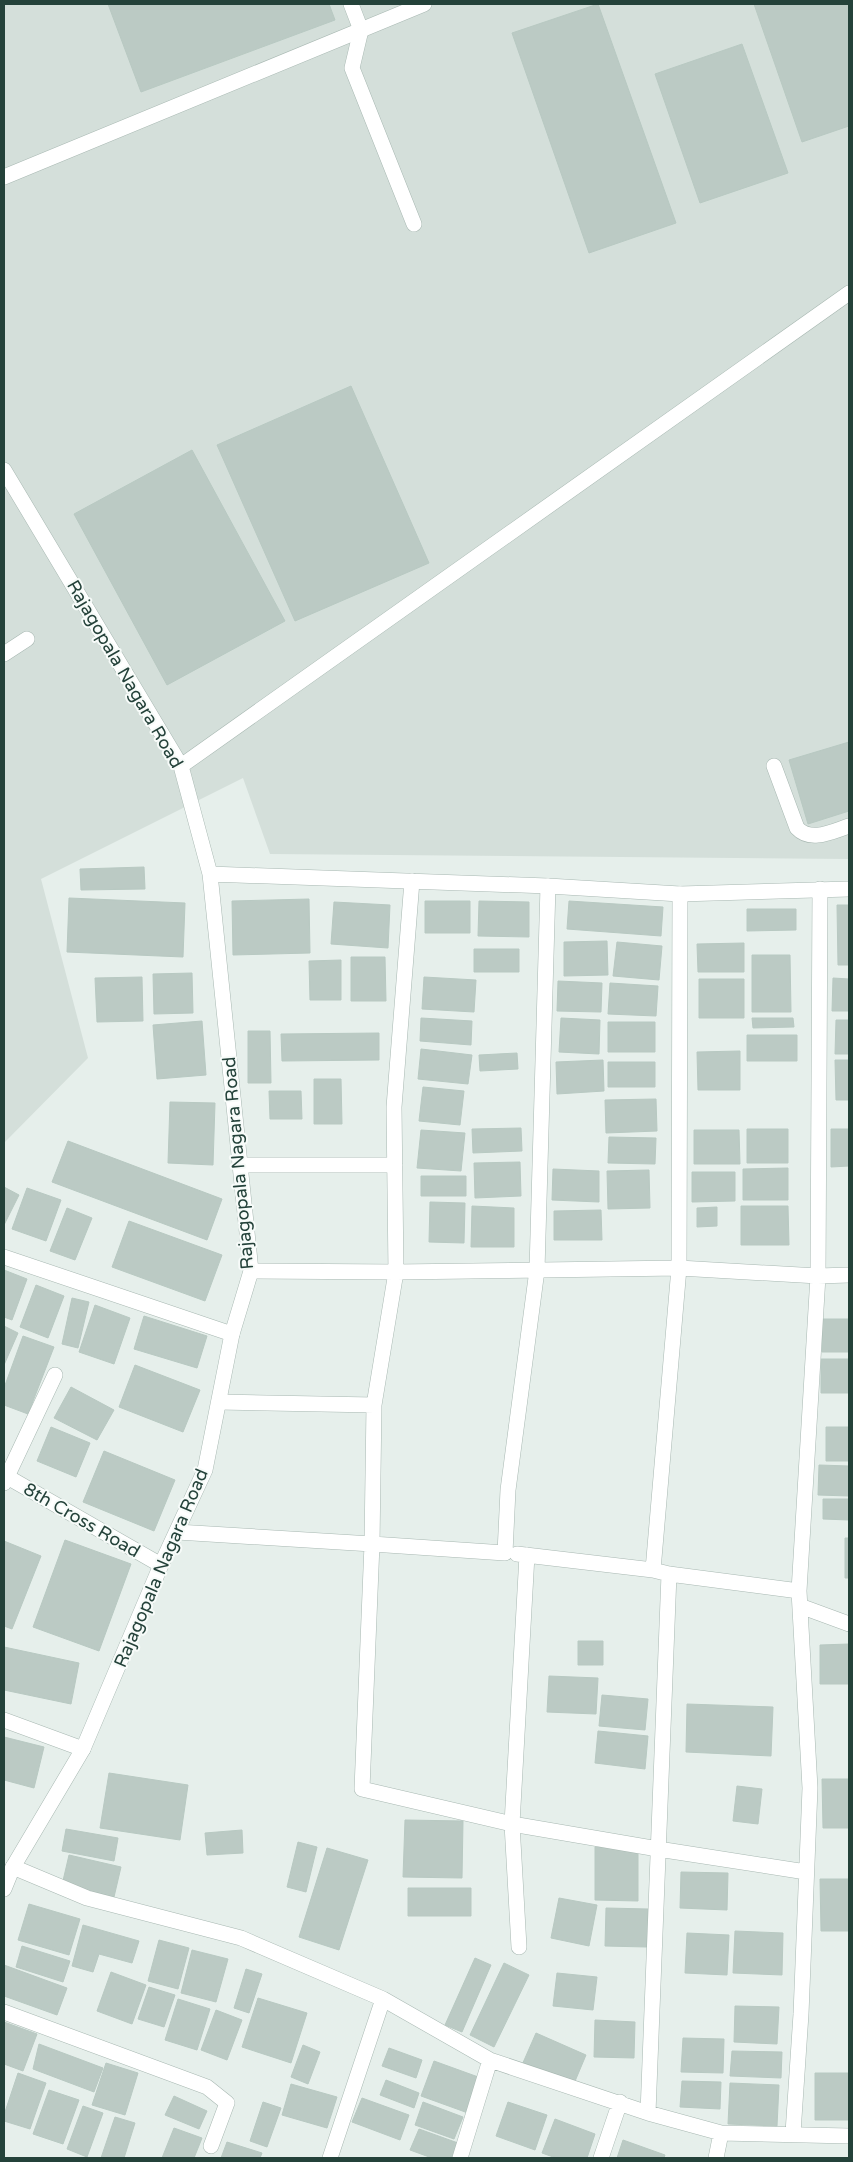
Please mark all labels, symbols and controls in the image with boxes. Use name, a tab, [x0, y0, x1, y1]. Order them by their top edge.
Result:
street label: Rajagopala Nagara Road	[62, 576, 188, 772]
street label: Rajagopala Nagara Road	[218, 1056, 258, 1270]
street label: Rajagopala Nagara Road	[109, 1465, 213, 1671]
street label: 8th Cross Road	[20, 1478, 144, 1562]

